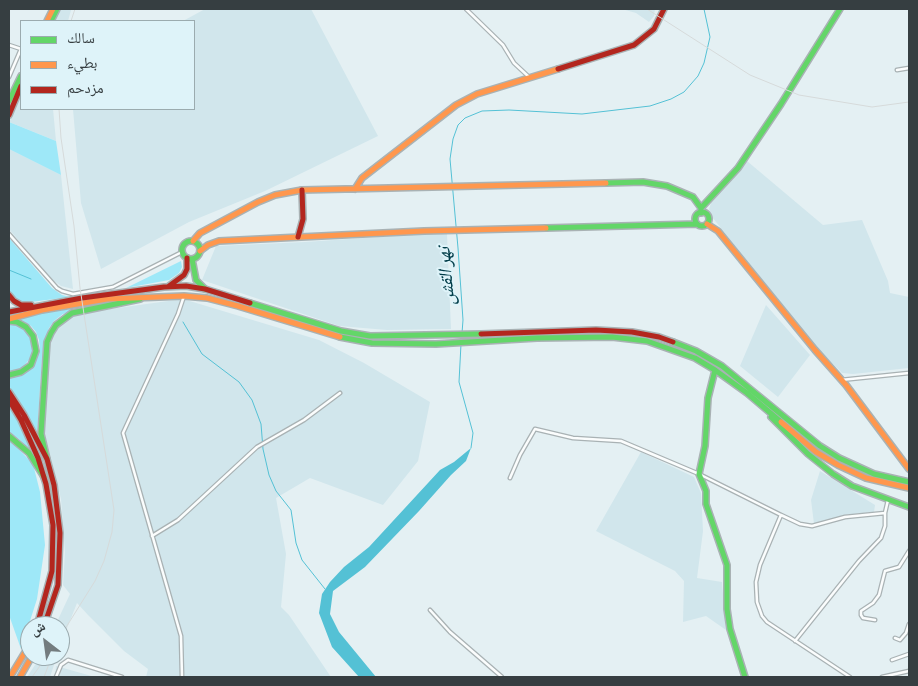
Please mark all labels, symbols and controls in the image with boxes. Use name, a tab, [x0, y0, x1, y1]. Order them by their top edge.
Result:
legend	[20, 20, 195, 110]
text: سالك	[67, 29, 95, 48]
text: بطيء	[67, 54, 97, 73]
text: مزدحم	[67, 79, 104, 98]
water label: نهر القش	[433, 246, 461, 306]
north arrow	[20, 616, 70, 666]
text: ش	[27, 617, 48, 640]

